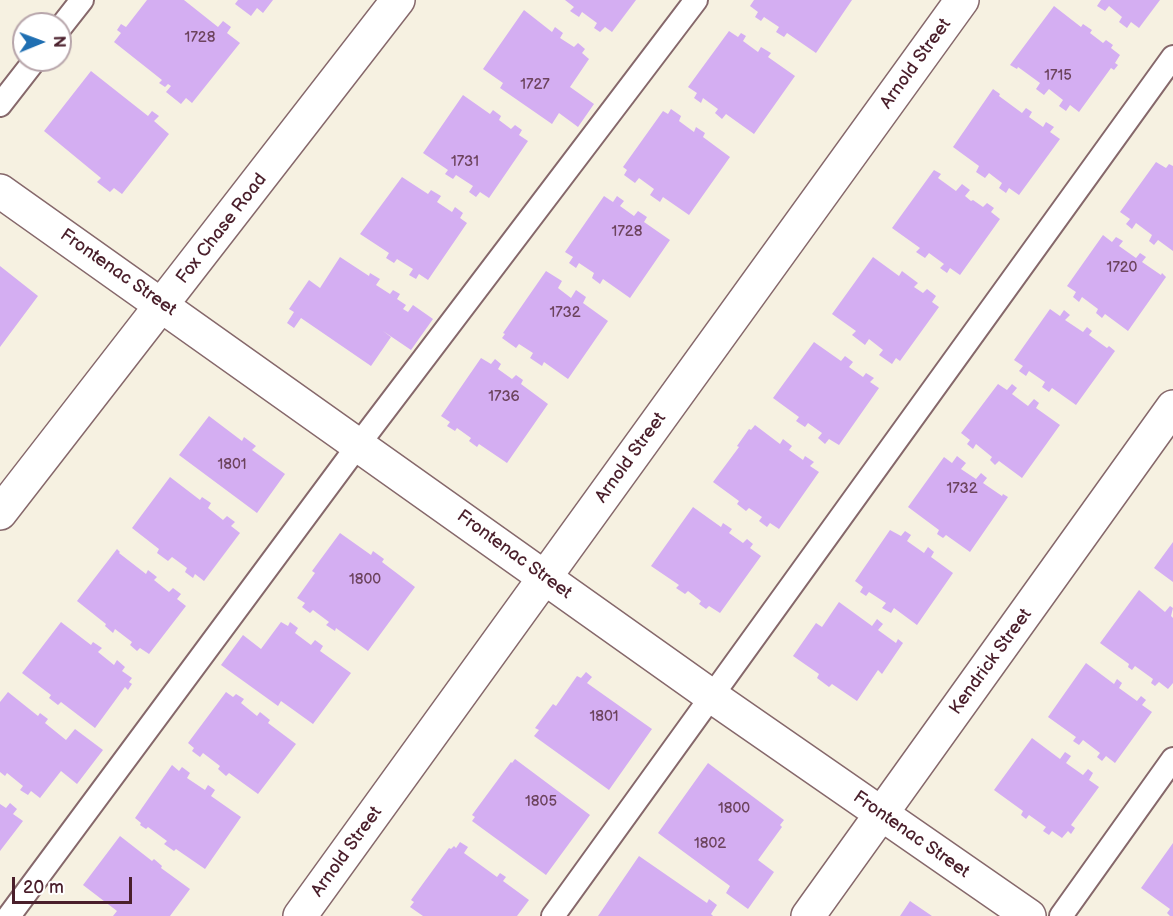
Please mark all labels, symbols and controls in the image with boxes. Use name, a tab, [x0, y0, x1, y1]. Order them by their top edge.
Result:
north arrow	[12, 12, 72, 72]
street label: Arnold Street	[876, 15, 956, 113]
house number: 1728	[185, 29, 215, 47]
text: N	[49, 36, 68, 48]
house number: 1715	[1044, 67, 1072, 85]
house number: 1727	[520, 76, 550, 94]
house number: 1731	[451, 153, 479, 171]
street label: Fox Chase Road	[172, 170, 272, 288]
house number: 1728	[612, 223, 642, 241]
street label: Frontenac Street	[56, 225, 180, 321]
house number: 1720	[1107, 259, 1137, 277]
house number: 1732	[549, 304, 581, 322]
house number: 1736	[488, 388, 520, 406]
street label: Arnold Street	[591, 409, 671, 507]
house number: 1801	[217, 456, 247, 474]
house number: 1732	[946, 480, 978, 498]
street label: Frontenac Street	[452, 506, 576, 604]
house number: 1800	[349, 571, 381, 589]
street label: Kendrick Street	[945, 605, 1037, 719]
house number: 1801	[589, 708, 619, 726]
street label: Frontenac Street	[849, 787, 973, 883]
house number: 1805	[525, 793, 557, 811]
house number: 1800	[718, 800, 750, 818]
street label: Arnold Street	[307, 803, 387, 901]
house number: 1802	[694, 835, 726, 853]
scale bar	[15, 865, 135, 903]
text: 20 m	[23, 877, 64, 898]

